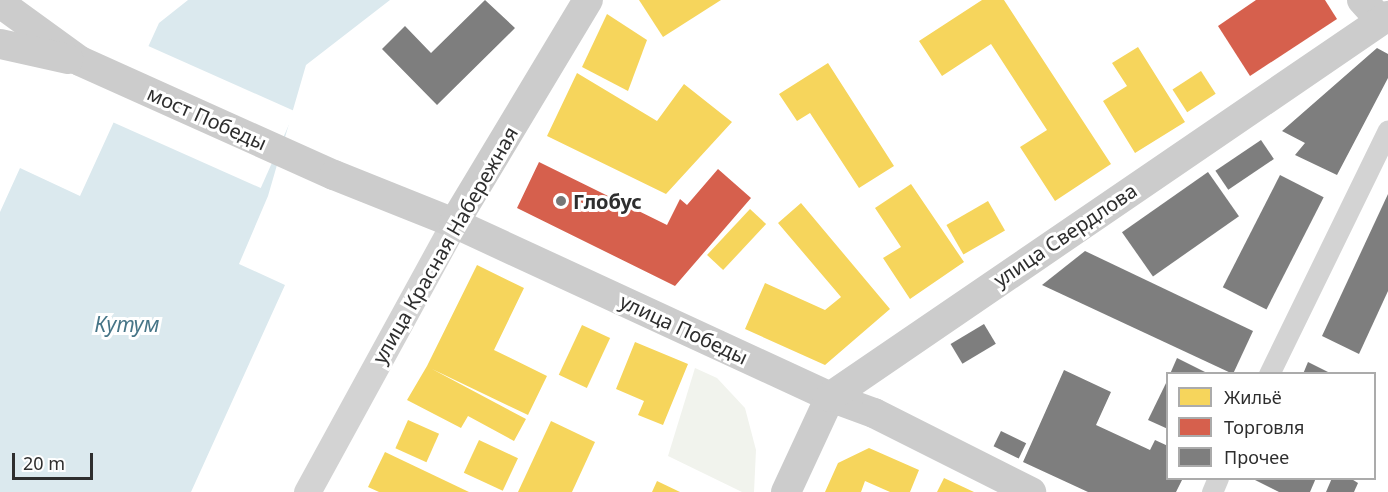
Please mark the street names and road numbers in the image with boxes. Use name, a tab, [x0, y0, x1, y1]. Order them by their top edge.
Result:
street label: мост Победы	[144, 81, 270, 155]
street label: улица Красная Набережная	[367, 122, 523, 368]
street label: улица Свердлова	[989, 178, 1141, 292]
street label: улица Победы	[616, 289, 752, 369]

